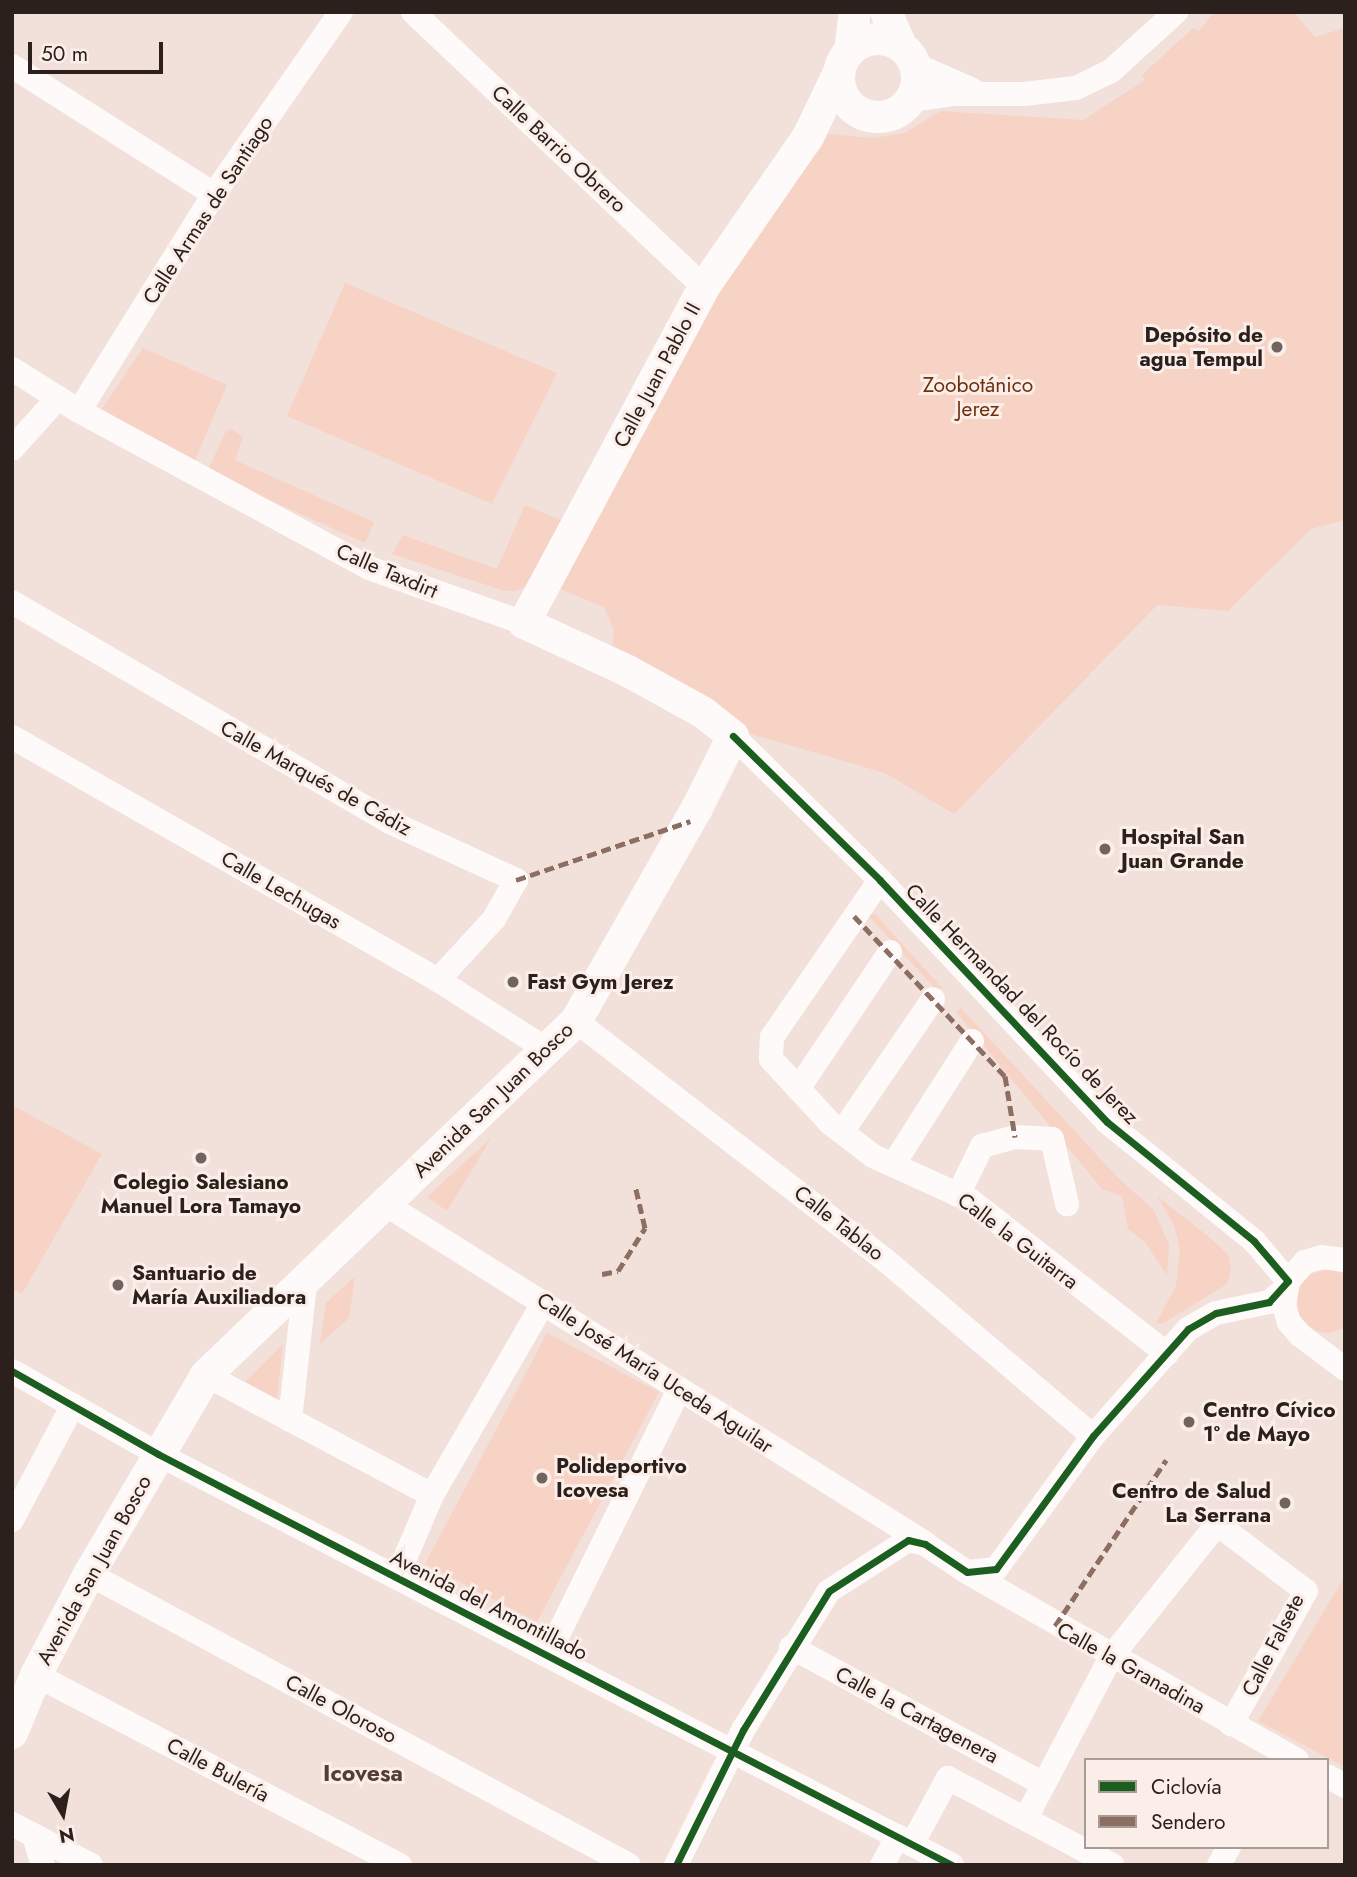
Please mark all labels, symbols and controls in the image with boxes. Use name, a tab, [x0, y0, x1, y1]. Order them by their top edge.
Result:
scale bar	[32, 28, 166, 72]
text: 50 m	[41, 39, 88, 69]
street label: Calle Barrio Obrero	[486, 80, 632, 218]
street label: Calle Armas de Santiago	[138, 111, 278, 309]
street label: Calle Juan Pablo II	[608, 298, 706, 452]
place label: Depósito de agua Tempul	[1140, 322, 1263, 372]
marker: Depósito de agua Tempul	[1269, 339, 1285, 355]
park label: Zoobotánico Jerez	[923, 372, 1033, 422]
street label: Calle Taxdirt	[333, 538, 441, 604]
street label: Calle Marqués de Cádiz	[216, 715, 416, 841]
place label: Hospital San Juan Grande	[1121, 824, 1245, 874]
marker: Hospital San Juan Grande	[1095, 839, 1115, 859]
street label: Calle Lechugas	[217, 846, 345, 934]
street label: Calle Hermandad del Rocío de Jerez	[900, 879, 1144, 1129]
place label: Fast Gym Jerez	[527, 969, 674, 995]
marker: Fast Gym Jerez	[505, 974, 521, 990]
street label: Avenida San Juan Bosco	[408, 1017, 578, 1183]
marker: Colegio Salesiano Manuel Lora Tamayo	[193, 1150, 209, 1166]
place label: Colegio Salesiano Manuel Lora Tamayo	[101, 1169, 301, 1219]
street label: Calle Tablao	[789, 1180, 889, 1266]
street label: Calle la Guitarra	[953, 1187, 1083, 1295]
place label: Santuario de María Auxiliadora	[132, 1260, 306, 1310]
marker: Santuario de María Auxiliadora	[110, 1277, 126, 1293]
street label: Calle José María Uceda Aguilar	[532, 1287, 778, 1459]
place label: Centro Cívico 1º de Mayo	[1203, 1397, 1336, 1447]
marker: Centro Cívico 1º de Mayo	[1181, 1414, 1197, 1430]
place label: Polideportivo Icovesa	[556, 1453, 687, 1503]
marker: Polideportivo Icovesa	[534, 1470, 550, 1486]
street label: Avenida San Juan Bosco	[31, 1471, 157, 1669]
place label: Centro de Salud La Serrana	[1112, 1478, 1271, 1528]
marker: Centro de Salud La Serrana	[1277, 1495, 1293, 1511]
street label: Avenida del Amontillado	[386, 1544, 592, 1666]
street label: Calle Falsete	[1237, 1590, 1309, 1700]
street label: Calle la Granadina	[1052, 1617, 1210, 1719]
street label: Calle la Cartagenera	[831, 1661, 1003, 1769]
street label: Calle Oloroso	[281, 1669, 401, 1749]
street label: Calle Bulería	[162, 1732, 274, 1808]
legend	[1084, 1758, 1329, 1849]
district label: Icovesa	[323, 1759, 403, 1787]
text: Ciclovía	[1151, 1772, 1222, 1802]
north arrow	[28, 1779, 98, 1849]
text: Sendero	[1151, 1807, 1226, 1837]
text: N	[57, 1821, 77, 1850]

